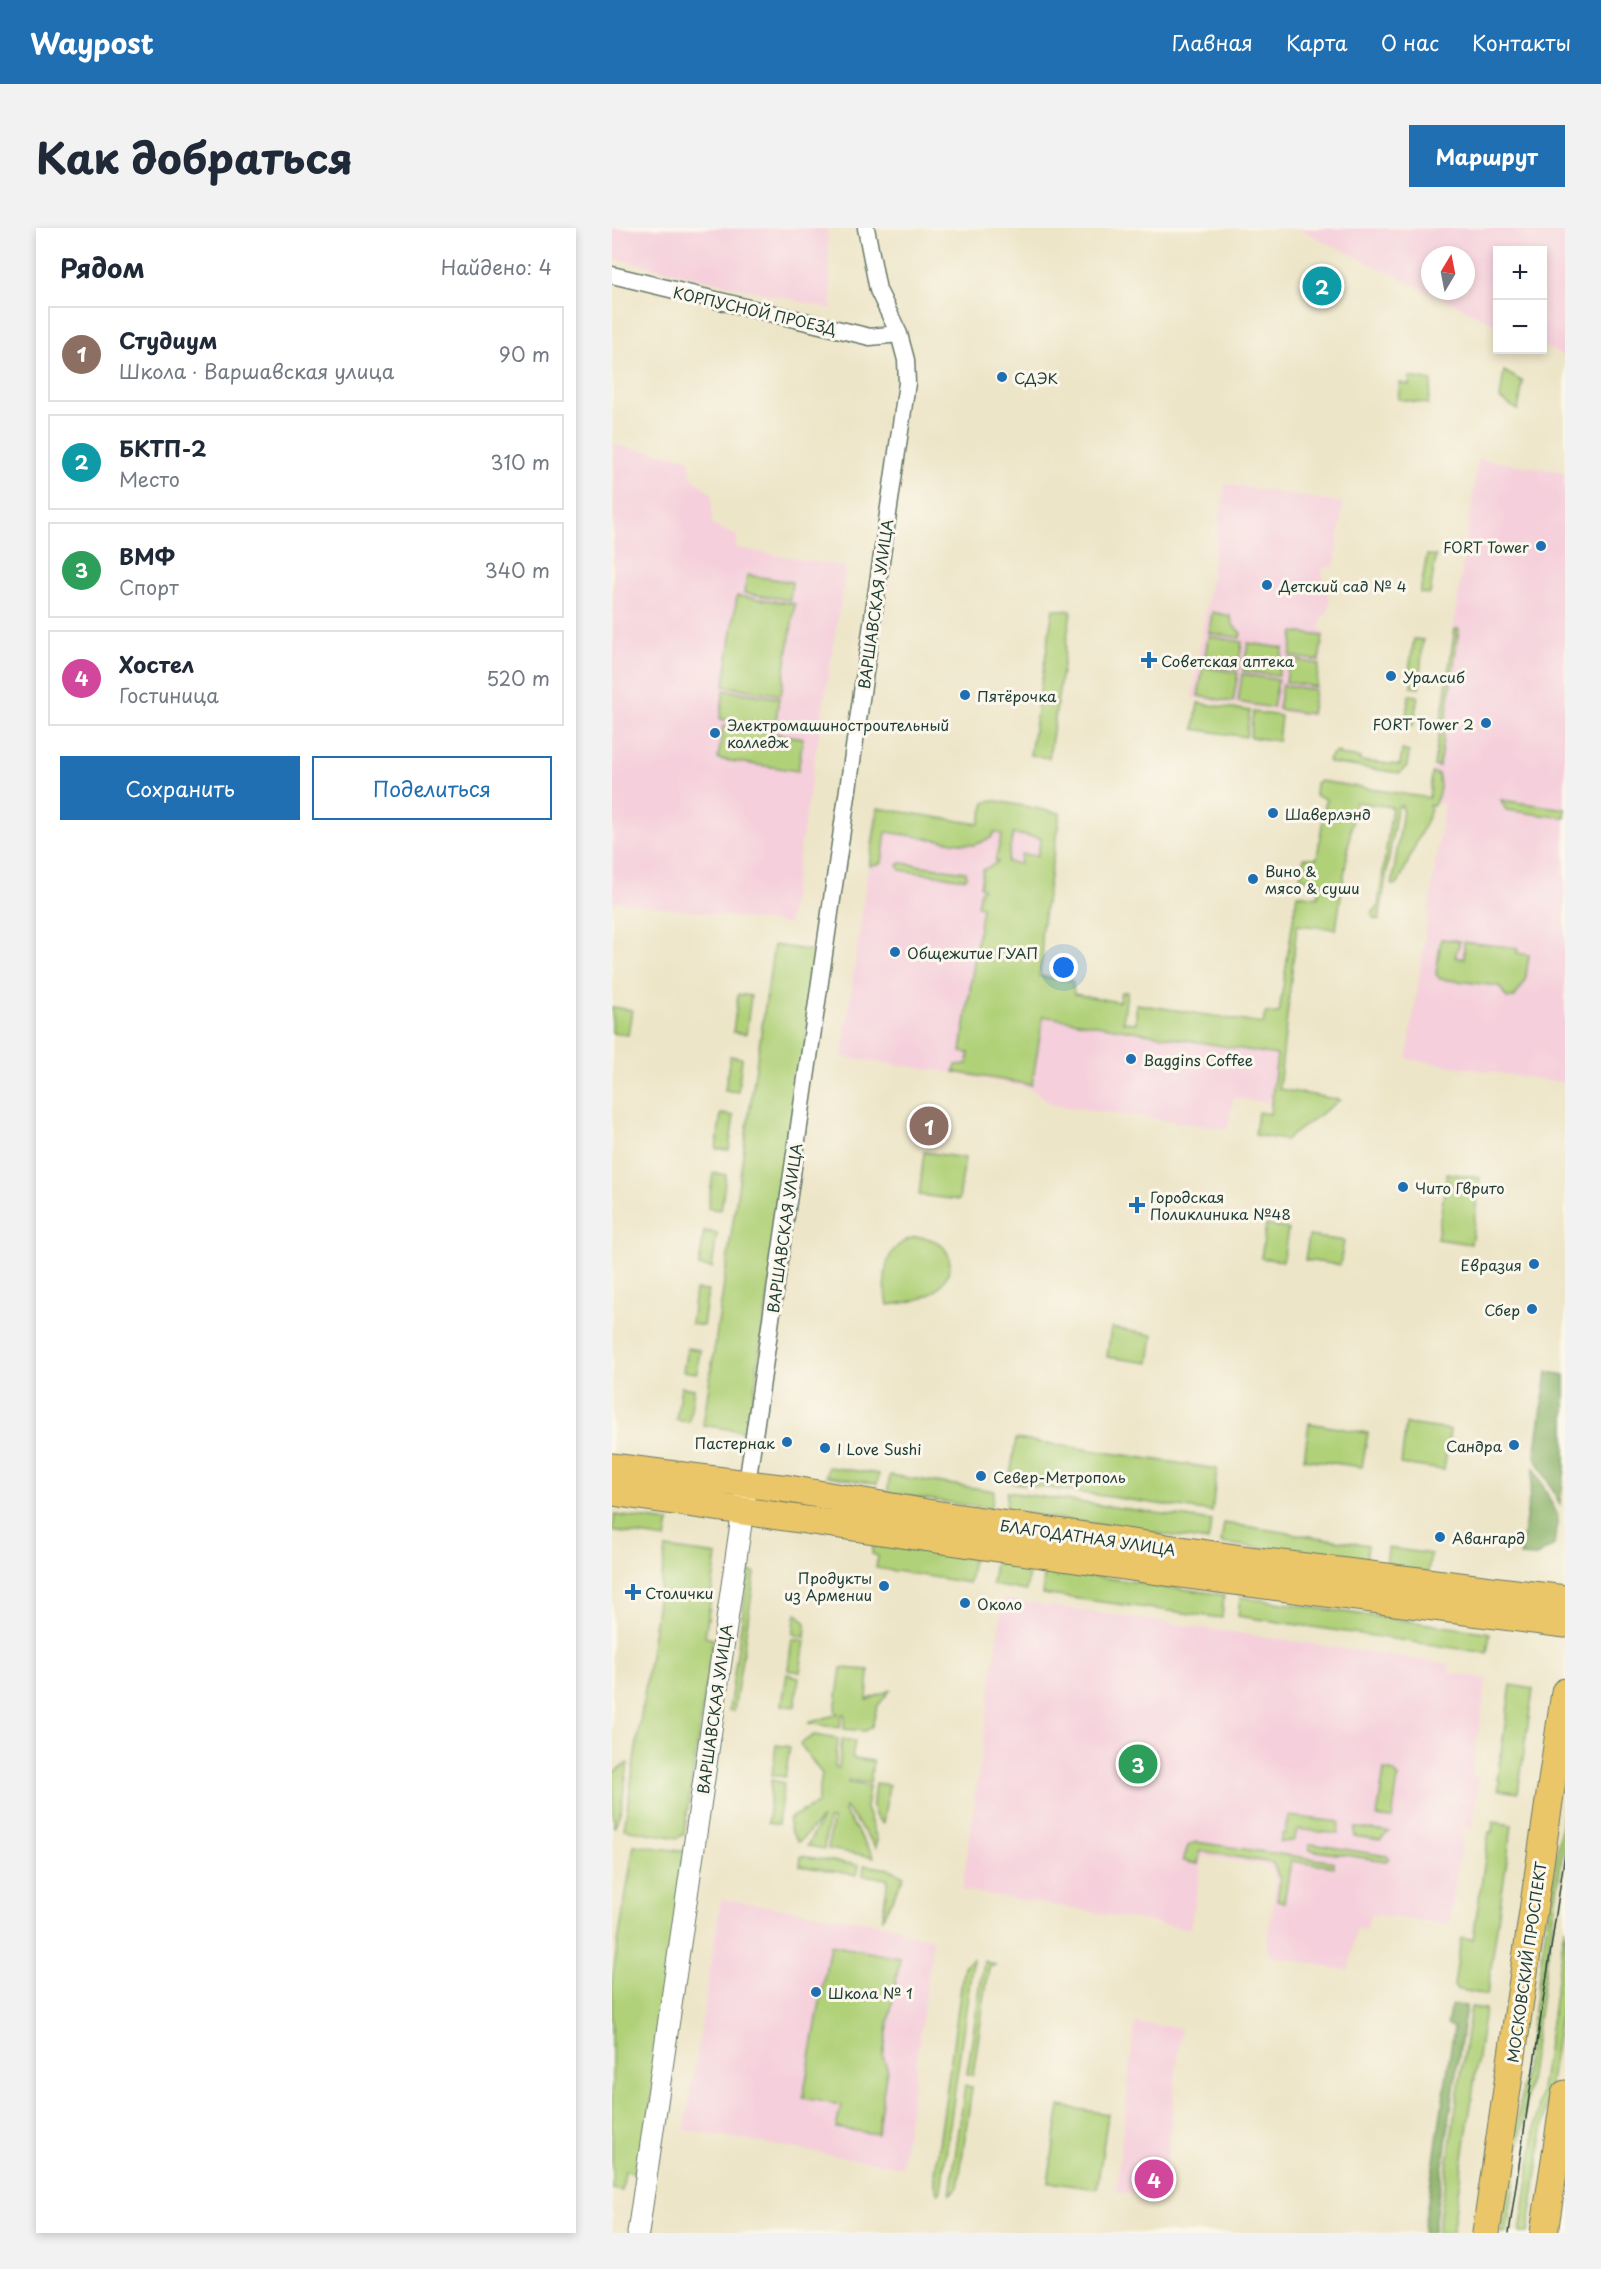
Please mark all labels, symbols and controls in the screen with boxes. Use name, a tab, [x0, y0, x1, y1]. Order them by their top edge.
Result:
text: Waypost	[30, 21, 154, 64]
text: Главная	[1172, 26, 1253, 58]
text: Карта	[1286, 26, 1348, 58]
text: О нас	[1381, 26, 1439, 58]
text: Контакты	[1472, 26, 1571, 58]
text: Как добраться	[36, 125, 353, 188]
button: Маршрут	[1409, 125, 1565, 187]
north arrow	[1421, 246, 1475, 300]
map controls	[1493, 246, 1547, 354]
button: +	[1493, 246, 1547, 300]
text: Рядом	[60, 248, 145, 287]
text: Найдено: 4	[441, 252, 552, 282]
pin: 2	[1302, 264, 1342, 308]
street label: КОРПУСНОЙ ПРОЕЗД	[671, 280, 839, 340]
button: −	[1493, 300, 1547, 354]
text: Студиум	[119, 323, 218, 356]
text: 1	[77, 339, 86, 369]
text: 90 m	[499, 339, 550, 369]
text: Школа · Варшавская улица	[119, 356, 394, 386]
place label: СДЭК	[1014, 366, 1058, 389]
marker: СДЭК	[995, 370, 1009, 384]
text: БКТП-2	[119, 431, 207, 464]
text: 2	[74, 447, 89, 477]
text: 310 m	[490, 447, 550, 477]
text: Место	[119, 464, 180, 494]
street label: ВАРШАВСКАЯ УЛИЦА	[852, 518, 898, 690]
place label: FORT Tower	[1443, 535, 1529, 558]
text: ВМФ	[119, 539, 175, 572]
marker: FORT Tower	[1534, 539, 1548, 553]
text: 3	[75, 555, 88, 585]
text: 340 m	[485, 555, 550, 585]
text: Спорт	[119, 572, 179, 602]
place label: Детский сад № 4	[1278, 574, 1407, 597]
marker: Детский сад № 4	[1260, 578, 1274, 592]
text: Хостел	[119, 647, 194, 680]
place label: Советская аптека	[1161, 649, 1295, 672]
marker: Советская аптека	[1142, 653, 1156, 667]
text: 4	[75, 663, 88, 693]
text: 520 m	[486, 663, 550, 693]
place label: Уралсиб	[1403, 665, 1465, 688]
marker: Уралсиб	[1384, 669, 1398, 683]
text: Гостиница	[119, 680, 219, 710]
place label: Пятёрочка	[977, 684, 1057, 707]
marker: Пятёрочка	[958, 688, 972, 702]
place label: FORT Tower 2	[1373, 712, 1474, 735]
place label: Электромашиностроительный колледж	[727, 713, 949, 753]
marker: FORT Tower 2	[1479, 716, 1493, 730]
marker: Электромашиностроительный колледж	[708, 726, 722, 740]
button: Сохранить	[60, 756, 300, 820]
button: Поделиться	[312, 756, 552, 820]
place label: Шаверлэнд	[1285, 802, 1371, 825]
marker: Шаверлэнд	[1266, 806, 1280, 820]
place label: Вино & мясо & суши	[1265, 859, 1359, 899]
marker: Вино & мясо & суши	[1246, 872, 1260, 886]
place label: Общежитие ГУАП	[907, 941, 1038, 964]
marker: Общежитие ГУАП	[888, 945, 902, 959]
your location	[1049, 953, 1078, 982]
place label: Baggins Coffee	[1143, 1048, 1253, 1071]
marker: Baggins Coffee	[1124, 1052, 1138, 1066]
pin: 1	[910, 1104, 948, 1148]
street label: ВАРШАВСКАЯ УЛИЦА	[761, 1142, 807, 1314]
place label: Чито Гврито	[1415, 1176, 1505, 1199]
marker: Чито Гврито	[1396, 1180, 1410, 1194]
place label: Городская Поликлиника №48	[1150, 1185, 1291, 1225]
marker: Городская Поликлиника №48	[1128, 1196, 1146, 1214]
place label: Евразия	[1461, 1253, 1522, 1276]
marker: Евразия	[1527, 1257, 1541, 1271]
place label: Сбер	[1484, 1298, 1520, 1321]
marker: Сбер	[1525, 1302, 1539, 1316]
place label: Пастернак	[695, 1431, 775, 1454]
place label: Сандра	[1446, 1434, 1503, 1457]
marker: Пастернак	[780, 1435, 794, 1449]
place label: I Love Sushi	[837, 1437, 922, 1460]
marker: Сандра	[1507, 1438, 1521, 1452]
marker: I Love Sushi	[818, 1441, 832, 1455]
place label: Север-Метрополь	[993, 1465, 1126, 1488]
marker: Север-Метрополь	[974, 1469, 988, 1483]
street label: БЛАГОДАТНАЯ УЛИЦА	[999, 1513, 1177, 1561]
place label: Авангард	[1452, 1526, 1525, 1549]
marker: Авангард	[1433, 1530, 1447, 1544]
place label: Продукты из Армении	[784, 1566, 872, 1606]
marker: Продукты из Армении	[877, 1579, 891, 1593]
place label: Столички	[645, 1581, 714, 1604]
marker: Столички	[626, 1585, 640, 1599]
place label: Около	[977, 1592, 1022, 1615]
marker: Около	[958, 1596, 972, 1610]
street label: ВАРШАВСКАЯ УЛИЦА	[691, 1623, 737, 1795]
pin: 3	[1118, 1742, 1158, 1786]
street label: МОСКОВСКИЙ ПРОСПЕКТ	[1500, 1859, 1552, 2064]
place label: Школа № 1	[828, 1981, 913, 2004]
marker: Школа № 1	[809, 1985, 823, 1999]
pin: 4	[1134, 2156, 1174, 2202]

